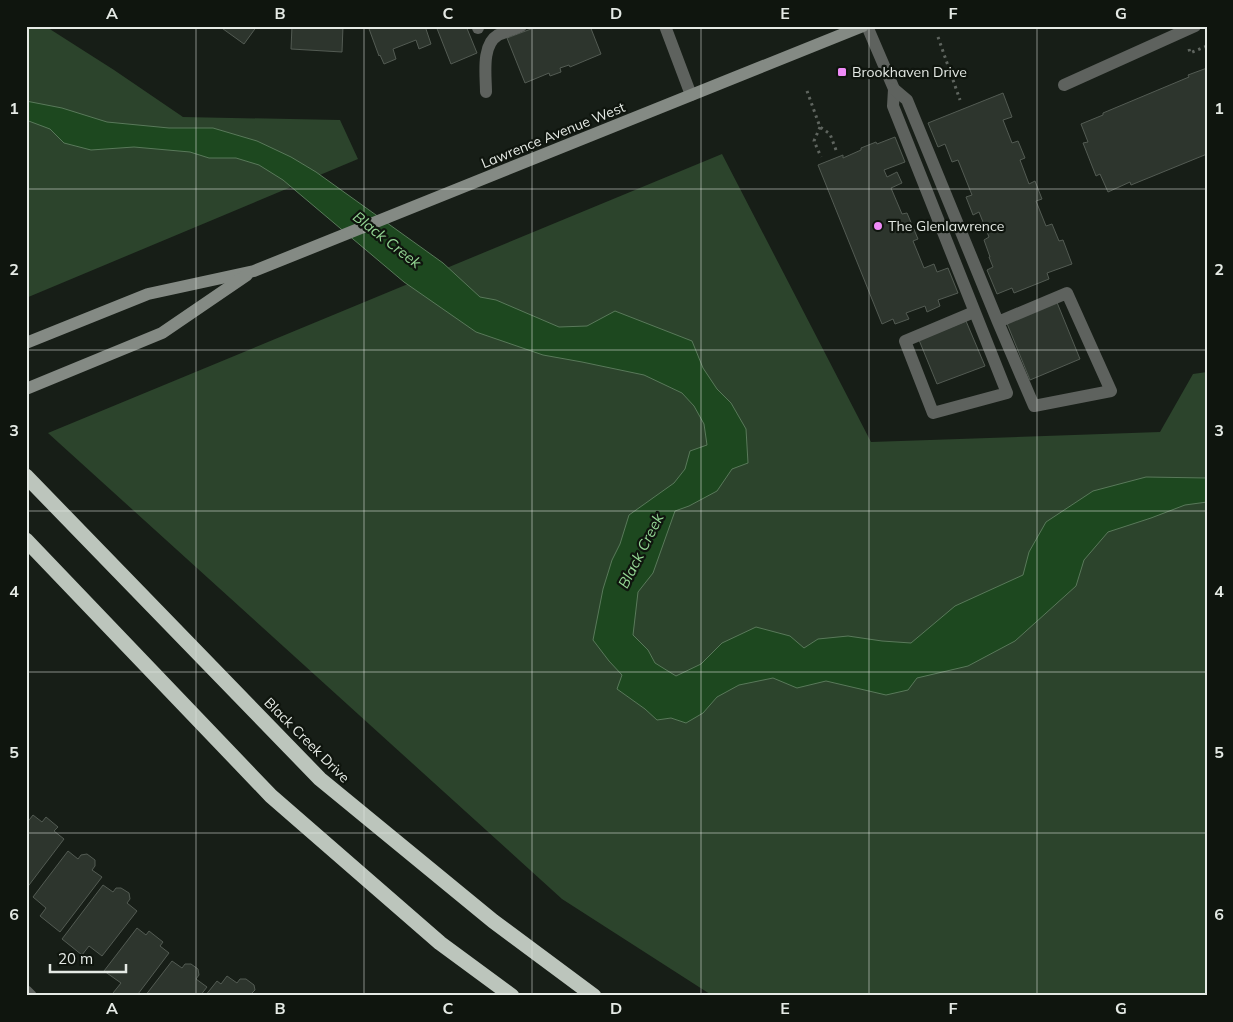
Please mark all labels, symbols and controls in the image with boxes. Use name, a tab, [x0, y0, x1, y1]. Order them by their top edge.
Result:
text: A	[106, 3, 118, 23]
text: B	[274, 3, 286, 23]
text: C	[443, 3, 454, 23]
text: D	[610, 3, 622, 23]
text: E	[780, 3, 790, 23]
text: F	[948, 3, 958, 23]
text: G	[1115, 3, 1127, 23]
place label: Brookhaven Drive	[852, 63, 967, 81]
marker: Brookhaven Drive	[836, 66, 848, 78]
text: 1	[9, 98, 19, 118]
street label: Lawrence Avenue West	[478, 98, 628, 172]
text: 1	[1214, 98, 1224, 118]
water label: Black Creek	[349, 207, 426, 273]
place label: The Glenlawrence	[888, 217, 1004, 235]
marker: The Glenlawrence	[872, 220, 884, 232]
text: 2	[9, 259, 19, 279]
text: 2	[1214, 259, 1224, 279]
text: 3	[9, 420, 19, 440]
text: 3	[1214, 420, 1224, 440]
water label: Black Creek	[614, 509, 668, 591]
text: 4	[9, 581, 19, 601]
text: 4	[1214, 581, 1224, 601]
street label: Black Creek Drive	[260, 693, 354, 787]
text: 5	[9, 742, 19, 762]
text: 5	[1214, 742, 1224, 762]
text: 6	[9, 904, 19, 924]
text: 6	[1214, 904, 1224, 924]
scale bar	[50, 942, 126, 974]
text: 20 m	[58, 949, 93, 968]
text: A	[106, 998, 118, 1018]
text: B	[274, 998, 286, 1018]
text: C	[443, 998, 454, 1018]
text: D	[610, 998, 622, 1018]
text: E	[780, 998, 790, 1018]
text: F	[948, 998, 958, 1018]
text: G	[1115, 998, 1127, 1018]

